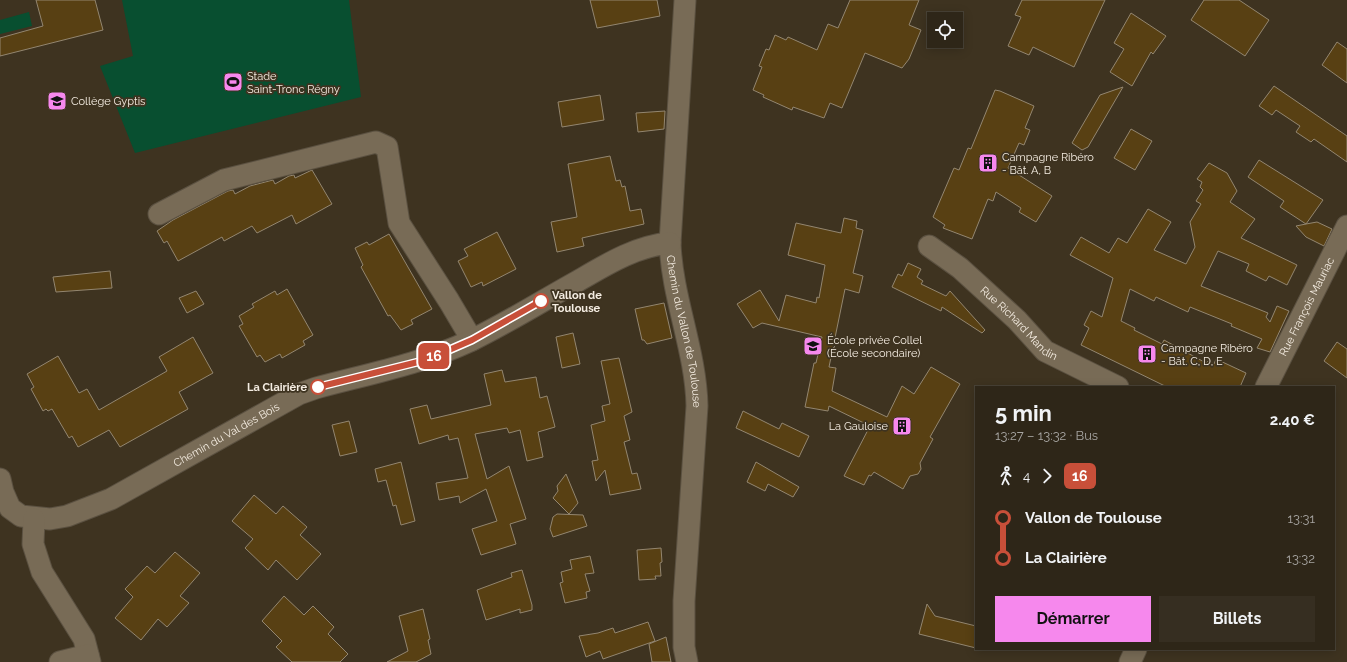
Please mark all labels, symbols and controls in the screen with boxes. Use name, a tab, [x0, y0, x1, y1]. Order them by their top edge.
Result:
map controls	[927, 12, 963, 48]
button: locate	[927, 12, 963, 48]
place label: Stade Saint-Tronc Régny	[247, 70, 340, 96]
sports icon: Stade Saint-Tronc Régny	[222, 71, 244, 93]
school or university icon: Collège Gyptis	[46, 90, 68, 112]
place label: Collège Gyptis	[71, 95, 145, 108]
place label: Campagne Ribéro - Bât. A, B	[1002, 151, 1094, 177]
building icon: Campagne Ribéro - Bât. A, B	[977, 152, 999, 174]
street label: Chemin du Vallon de Toulouse	[664, 254, 704, 408]
street label: Rue François Mauriac	[1276, 255, 1337, 358]
street label: Rue Richard Mandin	[978, 283, 1060, 363]
place label: Vallon de Toulouse	[552, 289, 602, 315]
marker: Vallon de Toulouse	[533, 293, 549, 309]
place label: École privée Collel (École secondaire)	[827, 333, 922, 360]
school or university icon: École privée Collel (École secondaire)	[802, 335, 824, 357]
place label: Campagne Ribéro - Bât. C, D, E	[1161, 342, 1253, 368]
line badge: 16	[416, 343, 452, 369]
building icon: Campagne Ribéro - Bât. C, D, E	[1136, 343, 1158, 365]
text: 16	[426, 348, 442, 364]
marker: La Clairière	[310, 379, 326, 395]
place label: La Clairière	[247, 381, 307, 394]
street label: Chemin du Val des Bois	[171, 400, 282, 469]
text: 5 min	[995, 400, 1052, 426]
text: 2.40 €	[1270, 411, 1315, 429]
building icon: La Gauloise	[891, 415, 913, 437]
place label: La Gauloise	[829, 420, 889, 433]
text: 13:27 – 13:32 · Bus	[995, 428, 1098, 443]
icon: walk	[995, 465, 1017, 487]
icon: forward	[1036, 465, 1058, 487]
text: 16	[1072, 468, 1088, 484]
text: 4	[1023, 469, 1030, 484]
text: Vallon de Toulouse	[1025, 509, 1162, 527]
text: 13:31	[1288, 511, 1315, 526]
text: La Clairière	[1025, 549, 1107, 567]
text: 13:32	[1286, 551, 1315, 566]
button: Démarrer	[995, 596, 1151, 642]
button: Billets	[1159, 596, 1315, 642]

